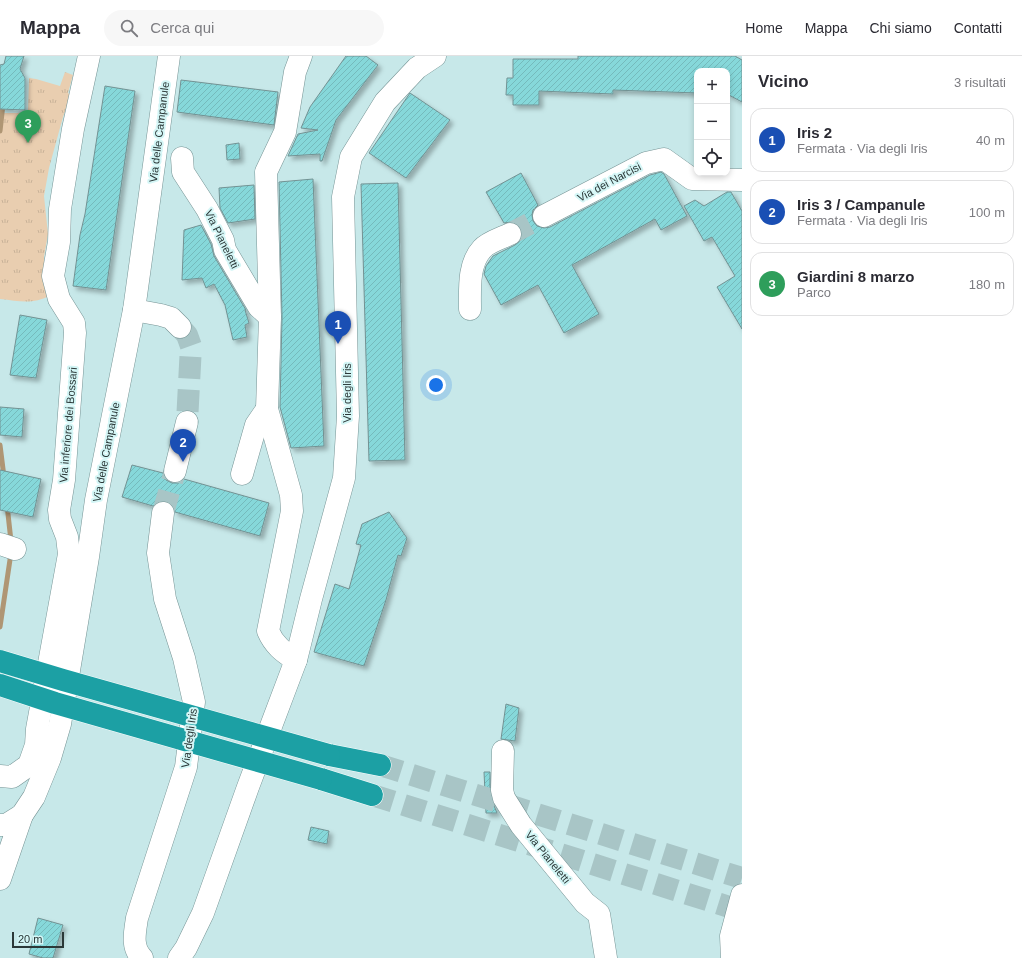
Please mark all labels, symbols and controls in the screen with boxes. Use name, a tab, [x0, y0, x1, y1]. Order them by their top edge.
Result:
search box	[104, 10, 384, 46]
text: Mappa	[20, 17, 80, 38]
icon: search	[118, 17, 140, 39]
text: Cerca qui	[150, 19, 214, 36]
text: Home	[745, 20, 783, 36]
text: Mappa	[805, 20, 848, 36]
text: Chi siamo	[870, 20, 932, 36]
text: Contatti	[954, 20, 1002, 36]
map controls	[694, 68, 730, 176]
button: +	[694, 68, 730, 104]
text: Vicino	[758, 72, 809, 91]
text: 3 risultati	[954, 75, 1006, 90]
street label: Via delle Campanule	[147, 81, 171, 183]
button: −	[694, 104, 730, 140]
pin: 3	[15, 110, 41, 143]
text: Iris 2	[797, 124, 832, 141]
text: 1	[768, 133, 776, 148]
text: 40 m	[976, 133, 1005, 148]
button: locate	[694, 140, 730, 176]
text: Fermata · Via degli Iris	[797, 141, 928, 156]
street label: Via dei Narcisi	[575, 160, 643, 204]
text: Iris 3 / Campanule	[797, 196, 925, 213]
text: 2	[768, 205, 776, 220]
text: 100 m	[969, 205, 1005, 220]
street label: Via Pianeletti	[203, 208, 241, 270]
text: Fermata · Via degli Iris	[797, 213, 928, 228]
text: Giardini 8 marzo	[797, 268, 915, 285]
text: 3	[768, 277, 776, 292]
text: 180 m	[969, 277, 1005, 292]
text: Parco	[797, 285, 831, 300]
pin: 1	[325, 311, 351, 344]
street label: Via degli Iris	[341, 363, 353, 423]
street label: Via inferiore dei Bossari	[57, 367, 79, 483]
your location	[426, 375, 446, 395]
street label: Via delle Campanule	[90, 401, 122, 503]
pin: 2	[170, 429, 196, 462]
street label: Via degli Iris	[179, 707, 199, 768]
street label: Via Pianeletti	[523, 828, 573, 886]
scale bar	[12, 930, 64, 949]
text: 20 m	[18, 933, 42, 945]

